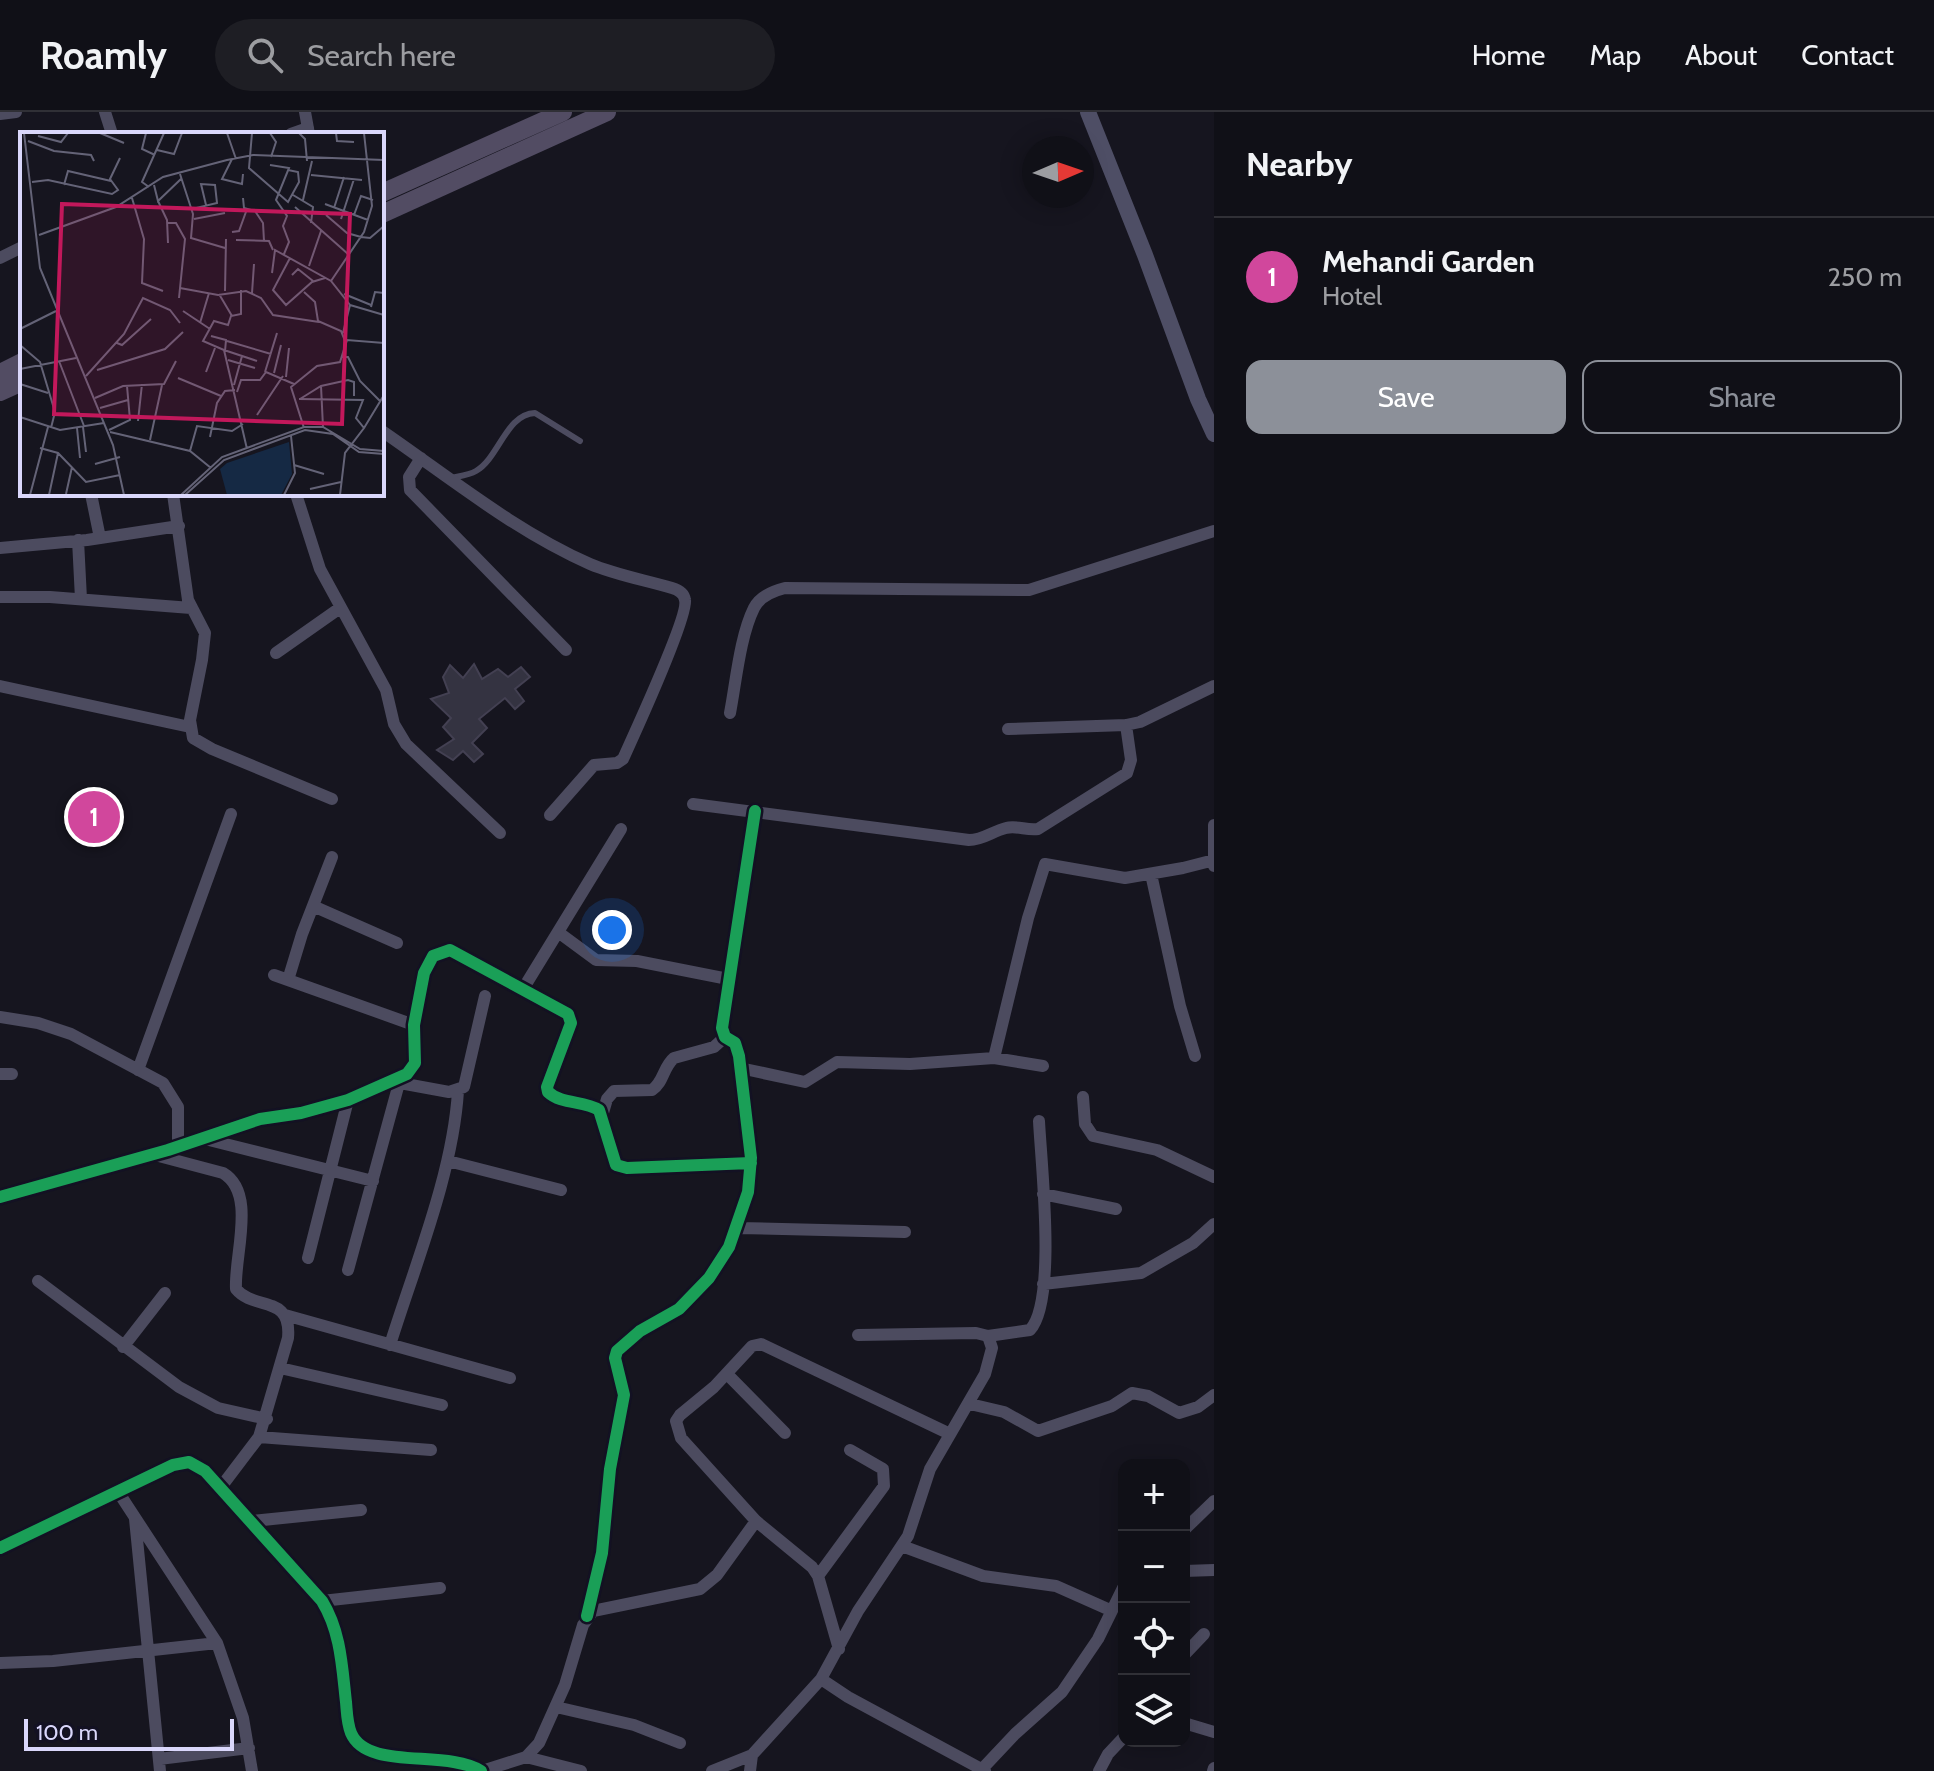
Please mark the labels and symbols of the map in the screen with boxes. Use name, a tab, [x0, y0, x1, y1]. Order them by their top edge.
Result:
inset map	[20, 132, 384, 496]
north arrow	[1022, 136, 1094, 208]
pin: 1	[68, 787, 120, 847]
your location	[592, 910, 632, 950]
scale bar	[24, 1715, 234, 1751]

